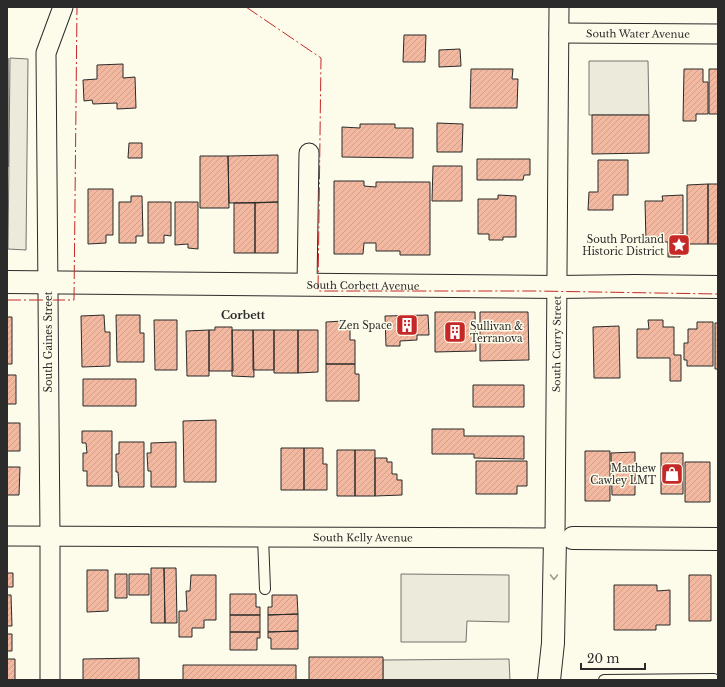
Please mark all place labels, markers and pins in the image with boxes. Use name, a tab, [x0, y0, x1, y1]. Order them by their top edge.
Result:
place icon: South Portland Historic District	[666, 232, 692, 258]
place label: South Portland Historic District	[582, 233, 664, 258]
building icon: Zen Space	[394, 312, 420, 338]
place label: Zen Space	[339, 319, 392, 332]
building icon: Sullivan & Terranova	[442, 319, 468, 345]
place label: Sullivan & Terranova	[470, 320, 523, 345]
shop icon: Matthew Cawley LMT	[659, 461, 685, 487]
place label: Matthew Cawley LMT	[590, 462, 656, 487]

